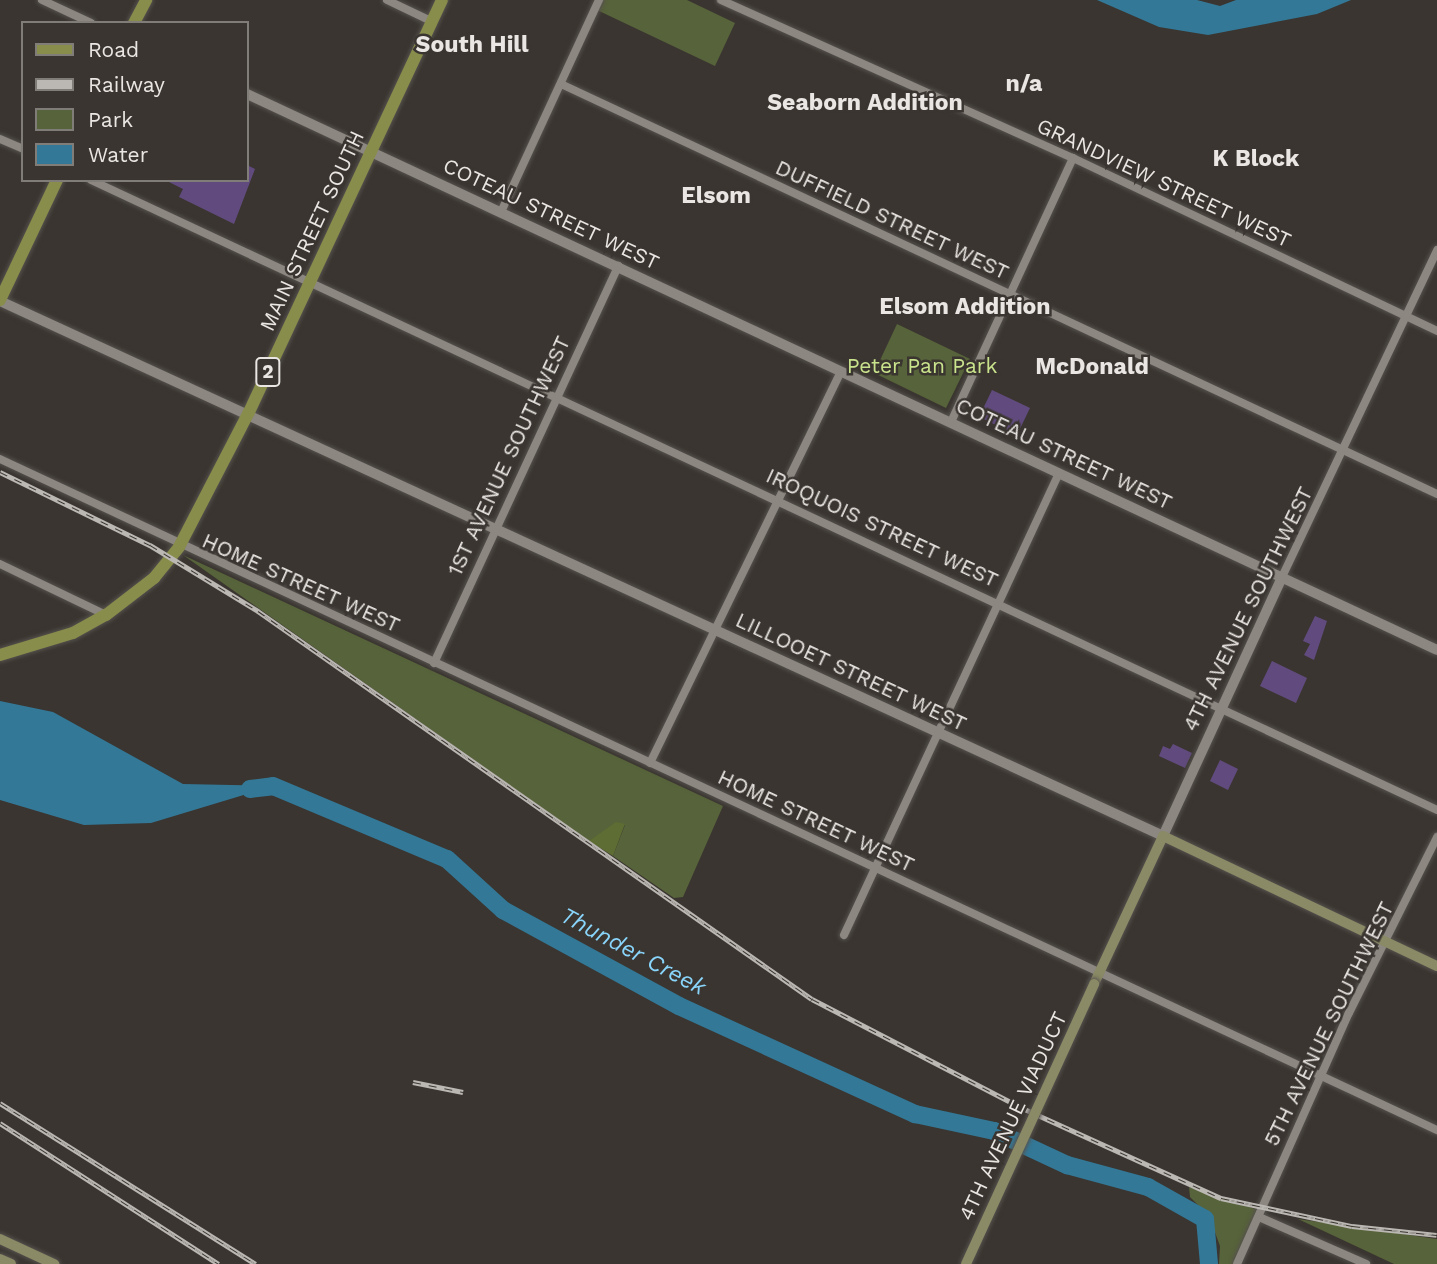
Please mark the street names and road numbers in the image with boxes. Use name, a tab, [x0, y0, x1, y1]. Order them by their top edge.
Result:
street label: GRANDVIEW STREET WEST	[1032, 113, 1296, 253]
street label: MAIN STREET SOUTH	[254, 127, 370, 335]
street label: COTEAU STREET WEST	[439, 153, 663, 275]
street label: DUFFIELD STREET WEST	[771, 155, 1013, 285]
street label: 1ST AVENUE SOUTHWEST	[442, 332, 576, 580]
road number: 2	[254, 356, 282, 388]
street label: COTEAU STREET WEST	[952, 393, 1176, 515]
street label: IROQUOIS STREET WEST	[762, 463, 1002, 593]
street label: 4TH AVENUE SOUTHWEST	[1178, 482, 1318, 736]
street label: HOME STREET WEST	[198, 528, 404, 638]
street label: LILLOOET STREET WEST	[731, 607, 971, 737]
street label: HOME STREET WEST	[713, 764, 919, 878]
street label: 5TH AVENUE SOUTHWEST	[1259, 898, 1399, 1150]
street label: 4TH AVENUE VIADUCT	[953, 1007, 1073, 1225]

